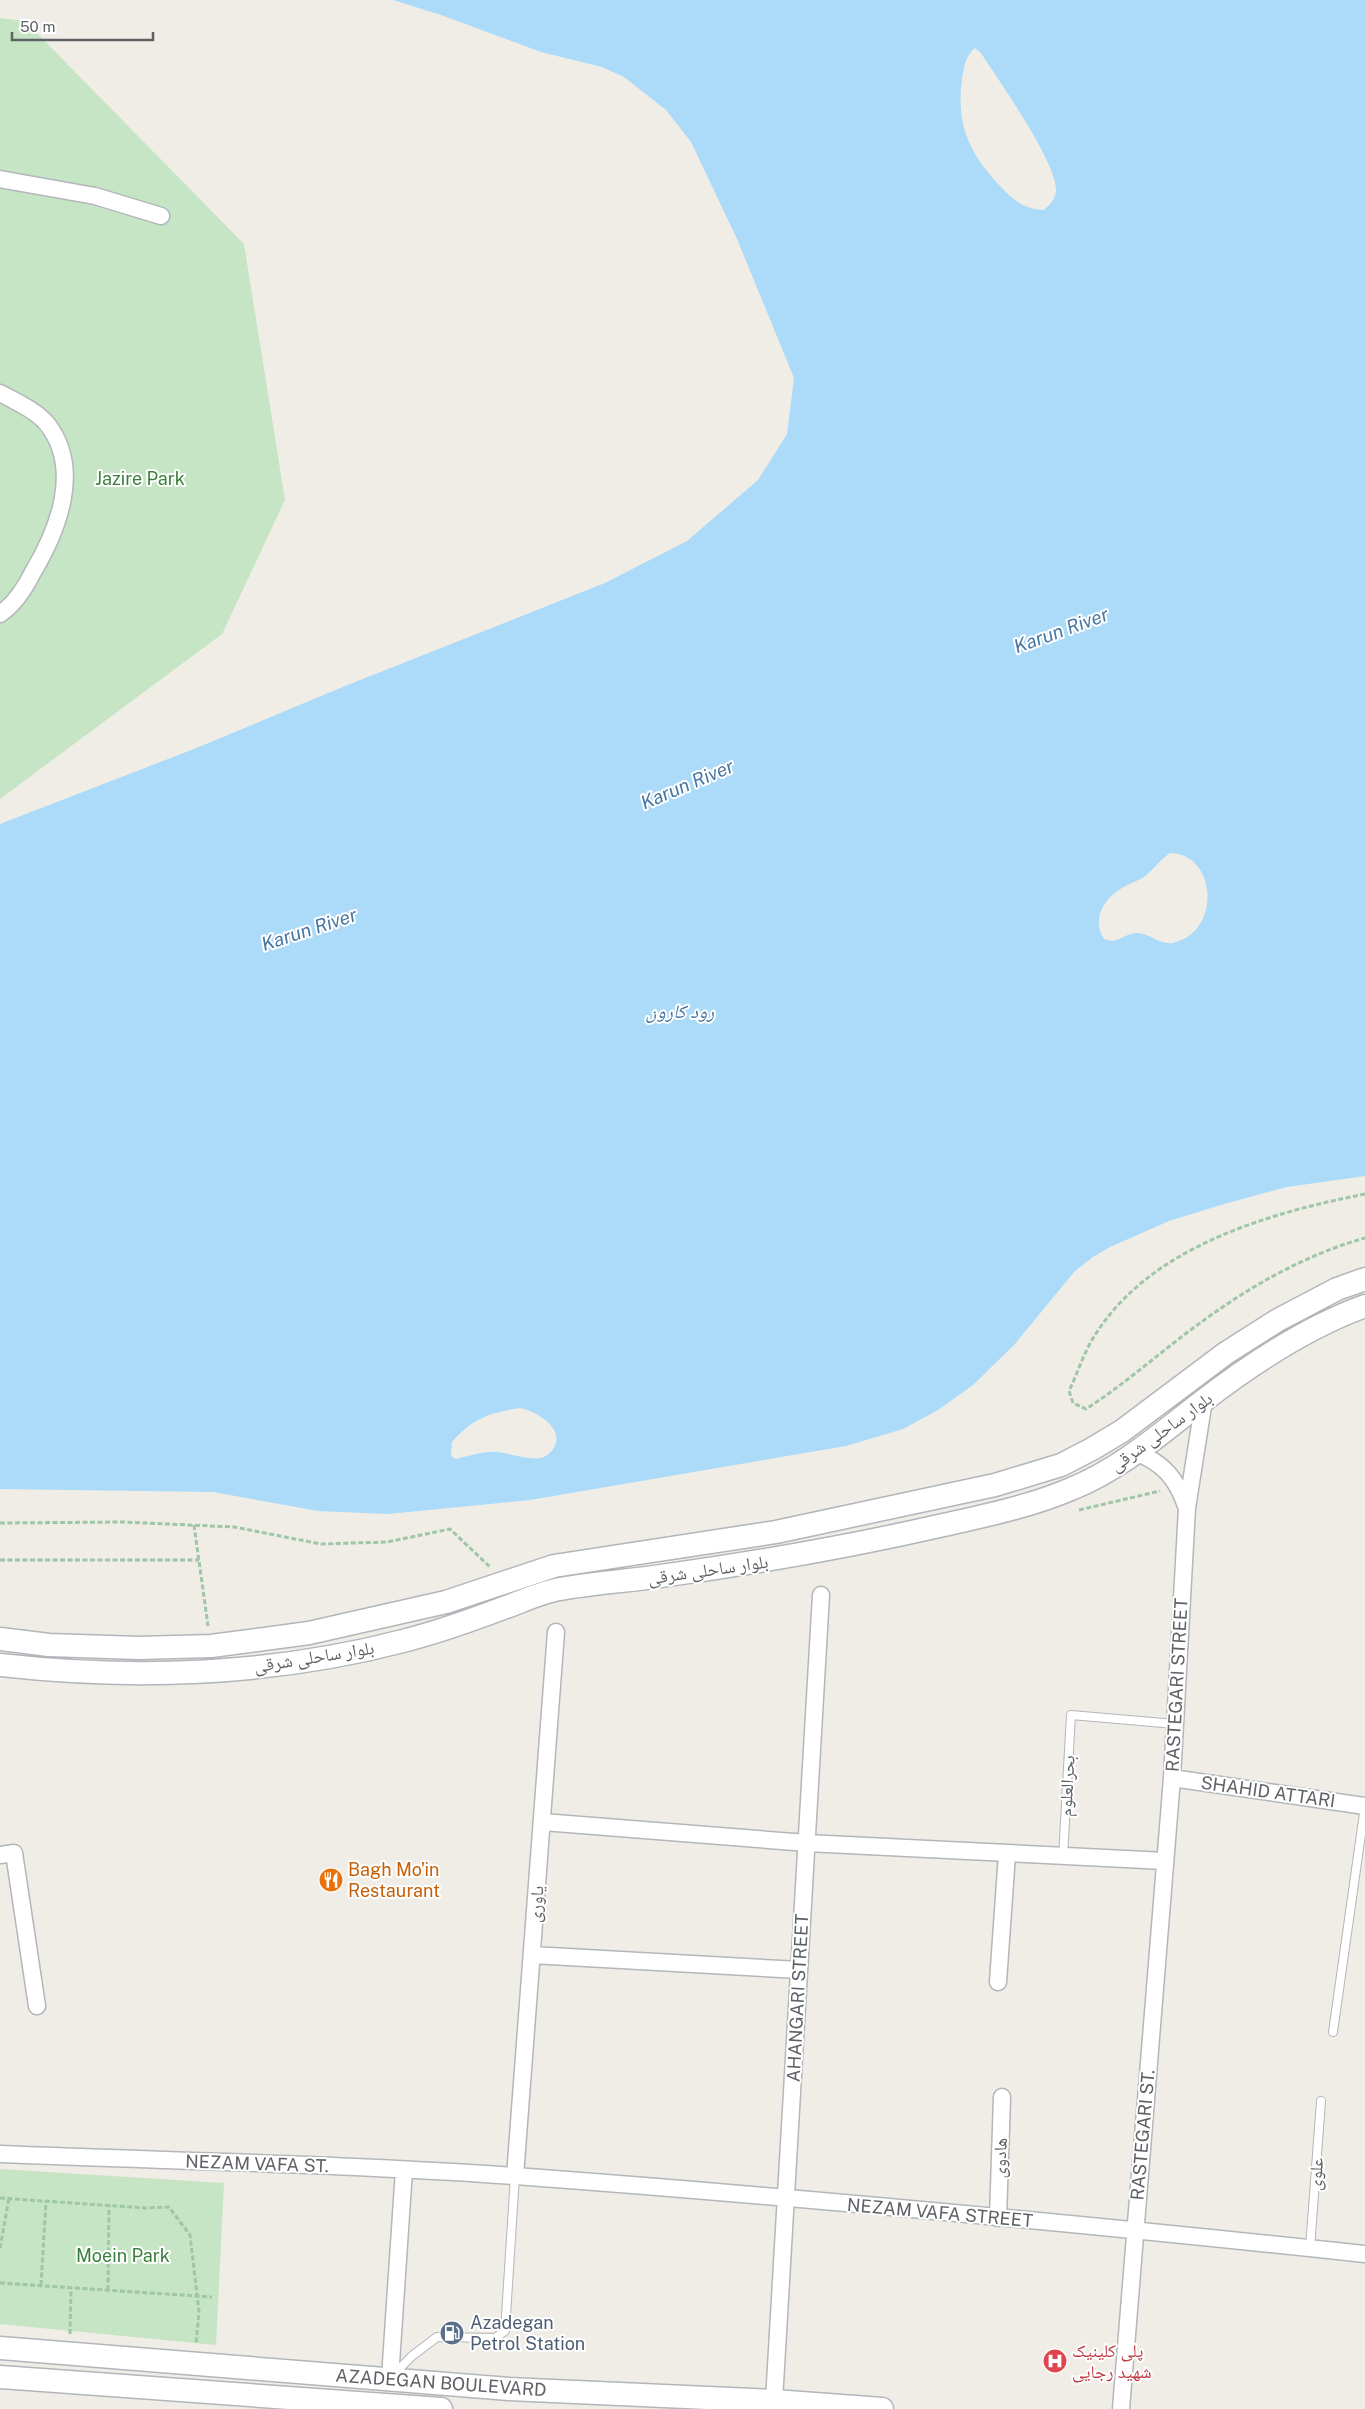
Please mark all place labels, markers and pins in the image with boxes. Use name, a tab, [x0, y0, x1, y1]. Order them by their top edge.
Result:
place label: Bagh Mo'in Restaurant	[348, 1859, 440, 1901]
restaurant icon: Bagh Mo'in Restaurant	[318, 1867, 344, 1893]
place label: Azadegan Petrol Station	[470, 2312, 585, 2354]
fuel station icon: Azadegan Petrol Station	[439, 2320, 465, 2346]
place label: پلی کلینیک شهید رجایی	[1072, 2340, 1152, 2383]
hospital icon: پلی کلینیک شهید رجایی	[1042, 2348, 1068, 2374]

